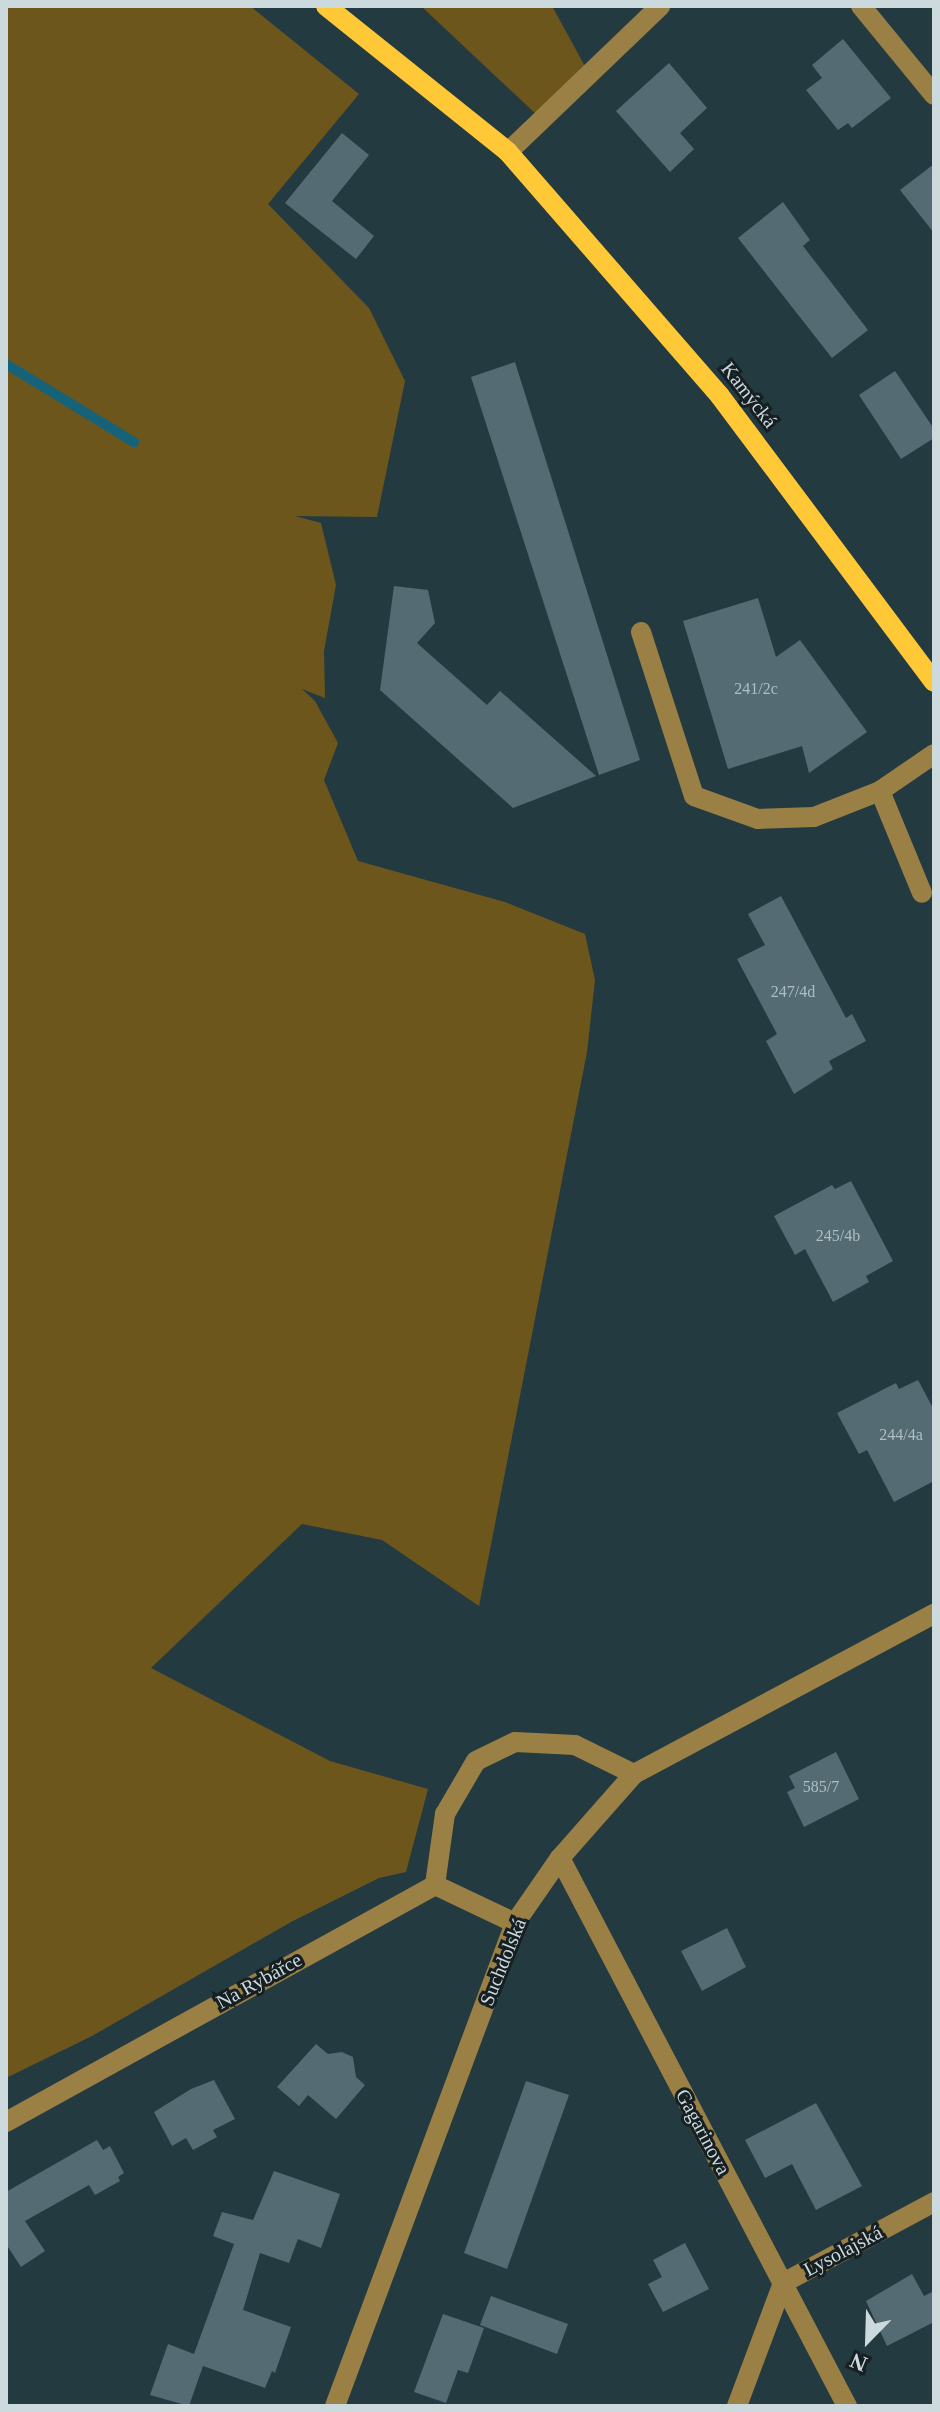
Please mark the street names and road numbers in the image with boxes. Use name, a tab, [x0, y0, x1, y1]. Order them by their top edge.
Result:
street label: Kamýcká	[716, 357, 782, 433]
street label: Suchdolská	[475, 1915, 531, 2009]
street label: Na Rybářce	[212, 1948, 306, 2014]
street label: Gagarinova	[671, 2085, 735, 2179]
street label: Lysolajská	[800, 2220, 886, 2282]

